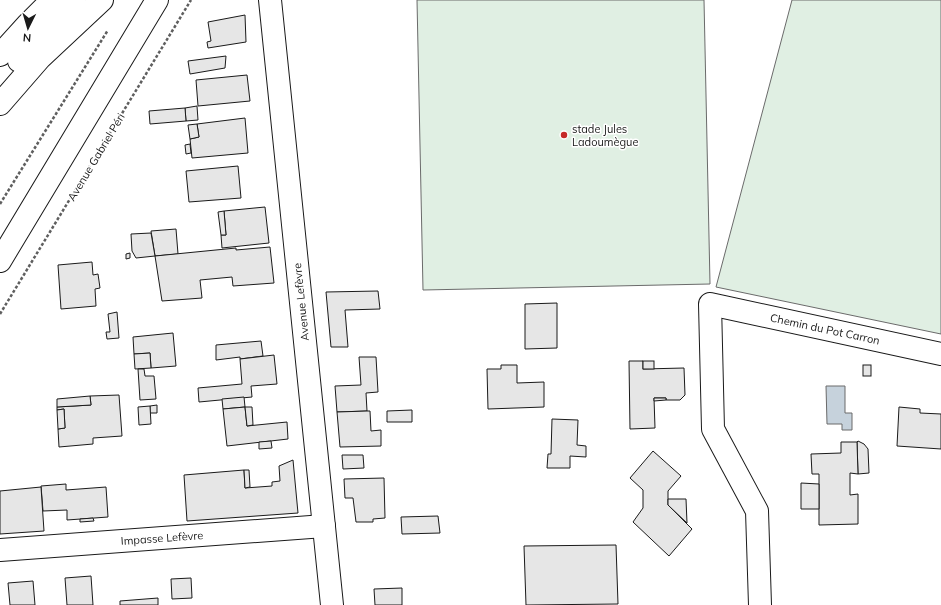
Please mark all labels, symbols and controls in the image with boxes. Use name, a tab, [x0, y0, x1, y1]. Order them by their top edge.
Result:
north arrow	[8, 8, 48, 48]
text: N	[22, 31, 32, 45]
street label: Avenue Gabriel Péri	[64, 111, 128, 203]
place label: stade Jules Ladoumègue	[572, 122, 638, 149]
marker: stade Jules Ladoumègue	[559, 130, 569, 140]
street label: Avenue Lefèvre	[290, 262, 312, 342]
street label: Chemin du Pot Carron	[769, 311, 881, 347]
street label: Impasse Lefèvre	[120, 528, 204, 548]

